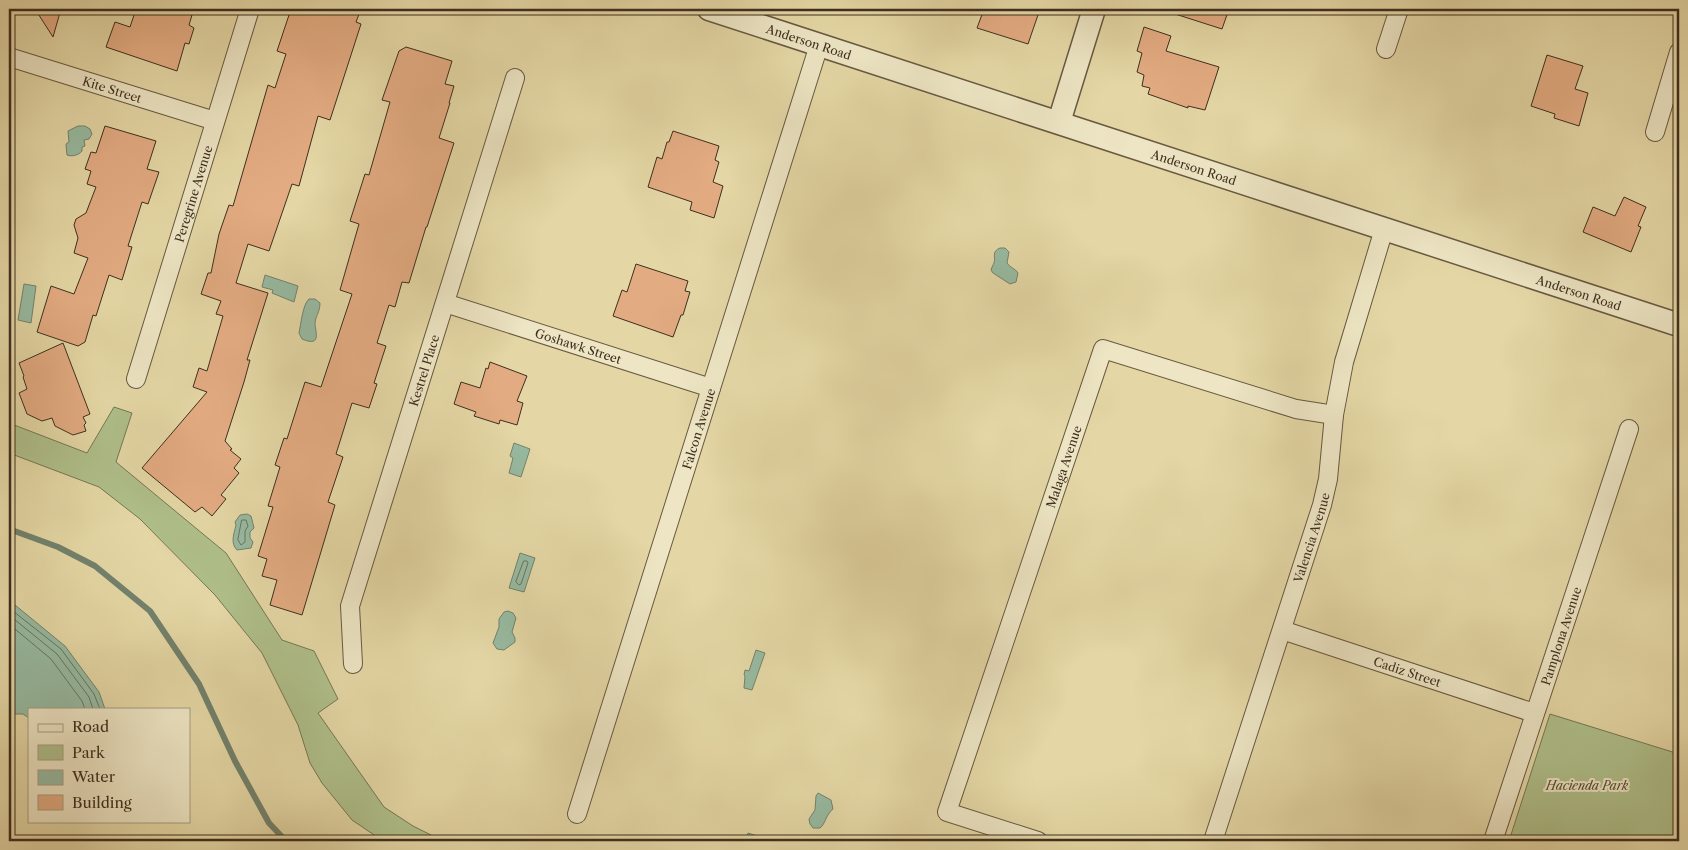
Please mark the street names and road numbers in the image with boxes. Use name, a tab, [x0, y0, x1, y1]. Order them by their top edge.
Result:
street label: Anderson Road	[763, 20, 854, 63]
street label: Kite Street	[81, 73, 144, 106]
street label: Peregrine Avenue	[171, 143, 215, 244]
street label: Anderson Road	[1149, 146, 1239, 188]
street label: Anderson Road	[1534, 271, 1624, 313]
street label: Goshawk Street	[533, 325, 624, 367]
street label: Kestrel Place	[405, 332, 442, 408]
street label: Falcon Avenue	[679, 386, 718, 471]
street label: Malaga Avenue	[1043, 423, 1084, 510]
street label: Valencia Avenue	[1290, 491, 1332, 585]
street label: Pamplona Avenue	[1537, 584, 1584, 687]
street label: Cadiz Street	[1372, 653, 1444, 690]

